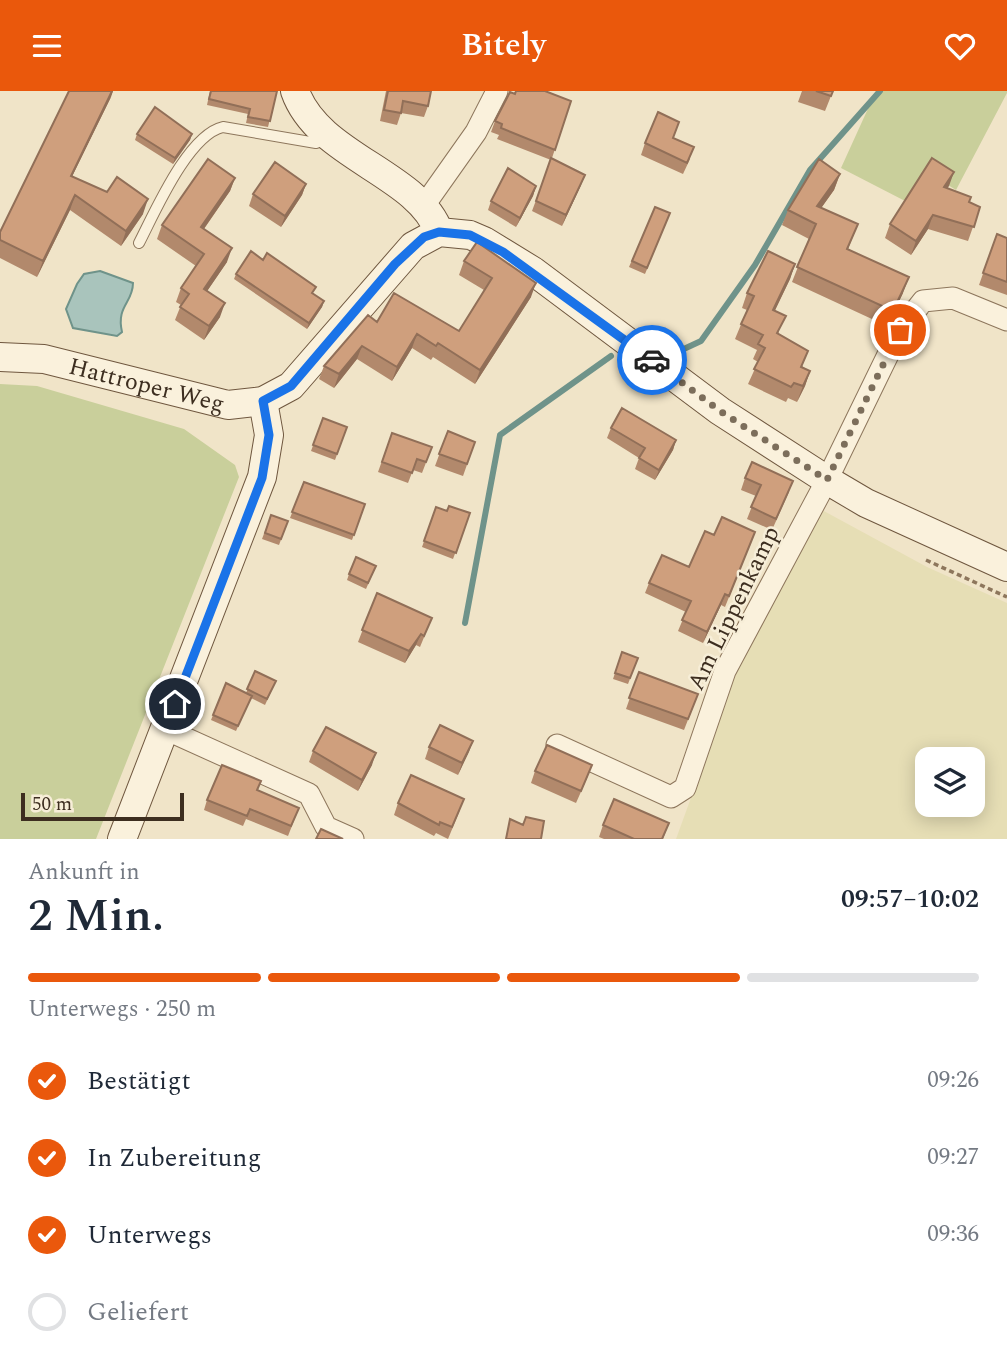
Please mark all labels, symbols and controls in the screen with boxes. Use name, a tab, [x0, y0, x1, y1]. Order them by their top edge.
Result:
text: Bitely	[461, 21, 546, 70]
icon: menu	[28, 27, 66, 65]
icon: heart	[941, 27, 979, 65]
pin	[870, 300, 930, 360]
icon: bag	[881, 311, 919, 349]
courier	[617, 325, 687, 395]
icon: car	[633, 341, 671, 379]
street label: Hattroper Weg	[65, 349, 228, 422]
street label: Am Lippenkamp	[678, 520, 789, 697]
pin	[145, 674, 205, 734]
icon: home	[156, 685, 194, 723]
map controls	[915, 747, 985, 817]
button: layers	[915, 747, 985, 817]
scale bar	[21, 790, 184, 822]
text: 50 m	[32, 790, 72, 819]
text: Ankunft in	[28, 855, 140, 890]
text: 09:57–10:02	[841, 879, 979, 919]
text: 2 Min.	[28, 881, 164, 951]
text: Unterwegs · 250 m	[28, 992, 216, 1027]
text: Bestätigt	[87, 1061, 191, 1101]
icon: check	[28, 1062, 66, 1100]
text: 09:26	[927, 1063, 979, 1098]
text: In Zubereitung	[87, 1138, 261, 1178]
icon: check	[28, 1139, 66, 1177]
text: 09:27	[927, 1140, 979, 1175]
text: Unterwegs	[87, 1215, 212, 1255]
icon: check	[28, 1216, 66, 1254]
text: 09:36	[927, 1217, 979, 1252]
text: Geliefert	[87, 1292, 189, 1332]

